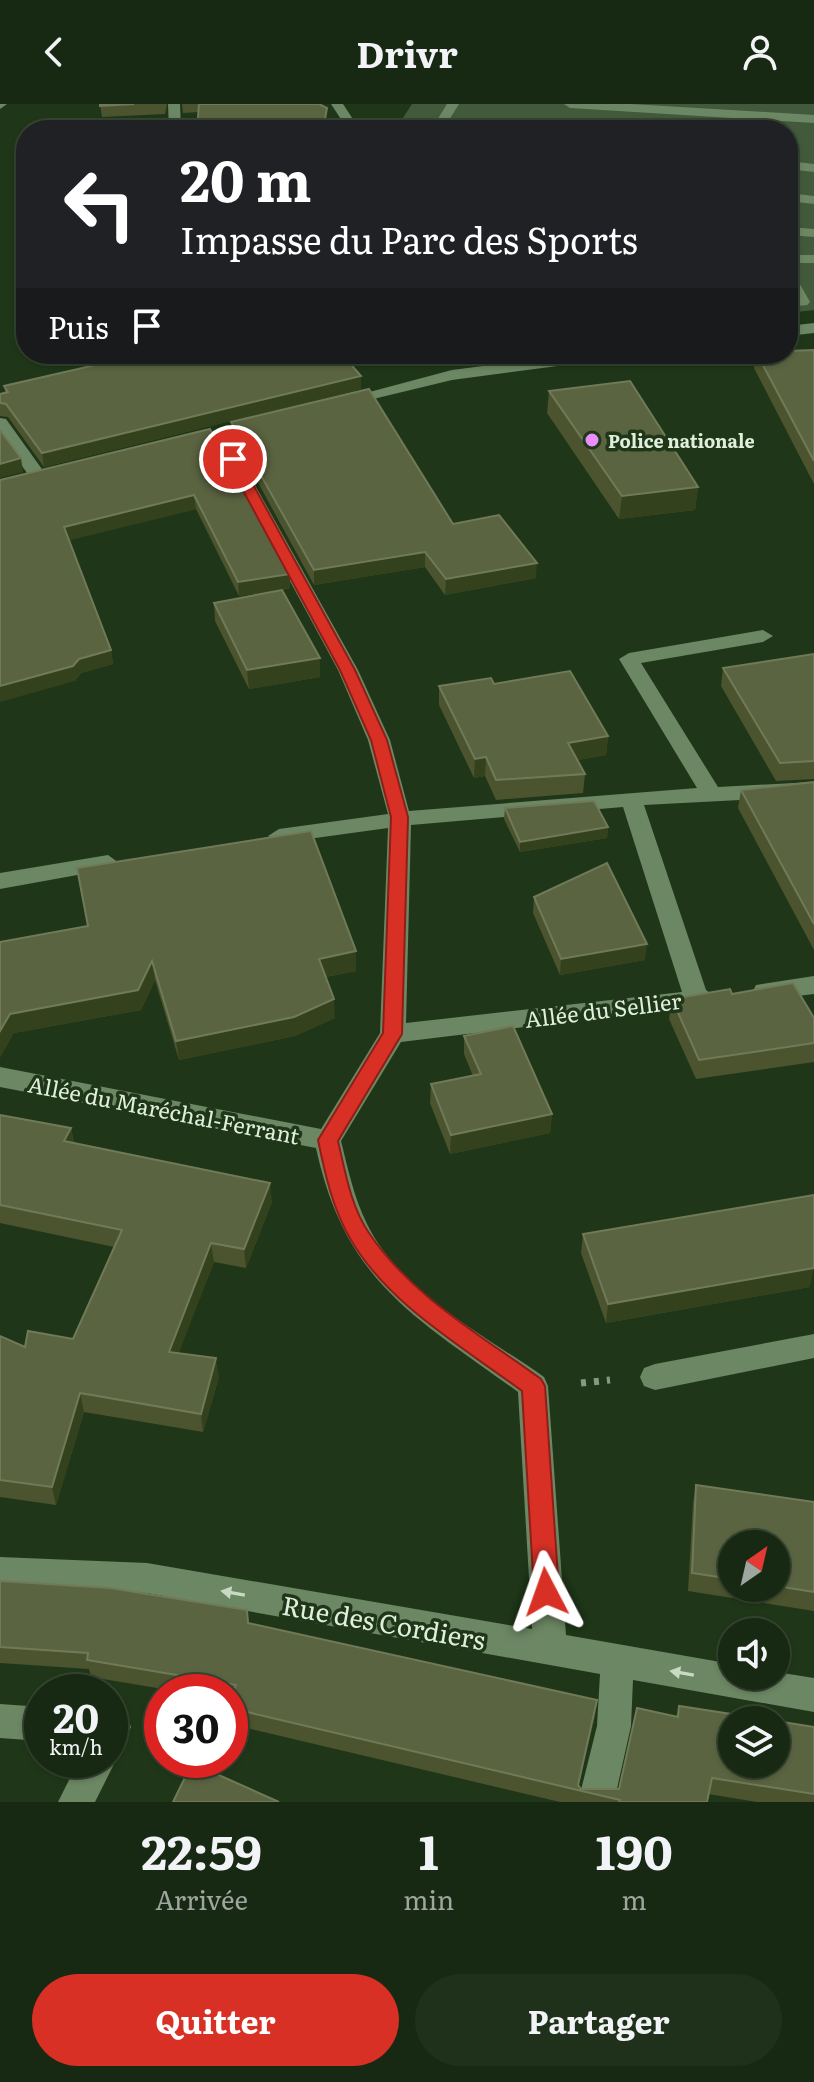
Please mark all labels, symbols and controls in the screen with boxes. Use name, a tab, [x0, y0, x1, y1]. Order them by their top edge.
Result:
text: Drivr	[356, 26, 458, 79]
icon: back	[32, 30, 76, 74]
icon: person	[738, 30, 782, 74]
text: 20 m	[180, 136, 312, 219]
icon: left	[48, 152, 152, 256]
text: Impasse du Parc des Sports	[180, 212, 638, 265]
text: Puis	[48, 304, 109, 348]
icon: arrive	[125, 304, 169, 348]
pin	[199, 425, 267, 493]
place label: Police nationale	[608, 427, 755, 454]
marker: Police nationale	[583, 431, 601, 449]
icon: arrive	[211, 437, 255, 481]
street label: Allée du Sellier	[523, 983, 684, 1035]
street label: Allée du Maréchal-Ferrant	[25, 1066, 303, 1152]
north arrow	[718, 1530, 790, 1602]
map controls	[718, 1530, 790, 1778]
position arrow	[504, 1550, 588, 1634]
street label: Rue des Cordiers	[279, 1584, 489, 1658]
one-way arrow	[220, 1587, 245, 1599]
button: sound	[718, 1618, 790, 1690]
one-way arrow	[669, 1666, 694, 1679]
speed limit sign: 30	[144, 1674, 248, 1778]
text: 20	[53, 1686, 99, 1745]
button: layers	[718, 1706, 790, 1778]
text: km/h	[49, 1731, 103, 1761]
text: 22:59	[141, 1814, 262, 1885]
text: 1	[419, 1814, 439, 1885]
text: 190	[596, 1814, 673, 1885]
text: Arrivée	[155, 1879, 248, 1918]
text: min	[403, 1879, 454, 1918]
text: m	[622, 1879, 647, 1918]
button: Quitter	[32, 1974, 399, 2066]
button: Partager	[415, 1974, 782, 2066]

